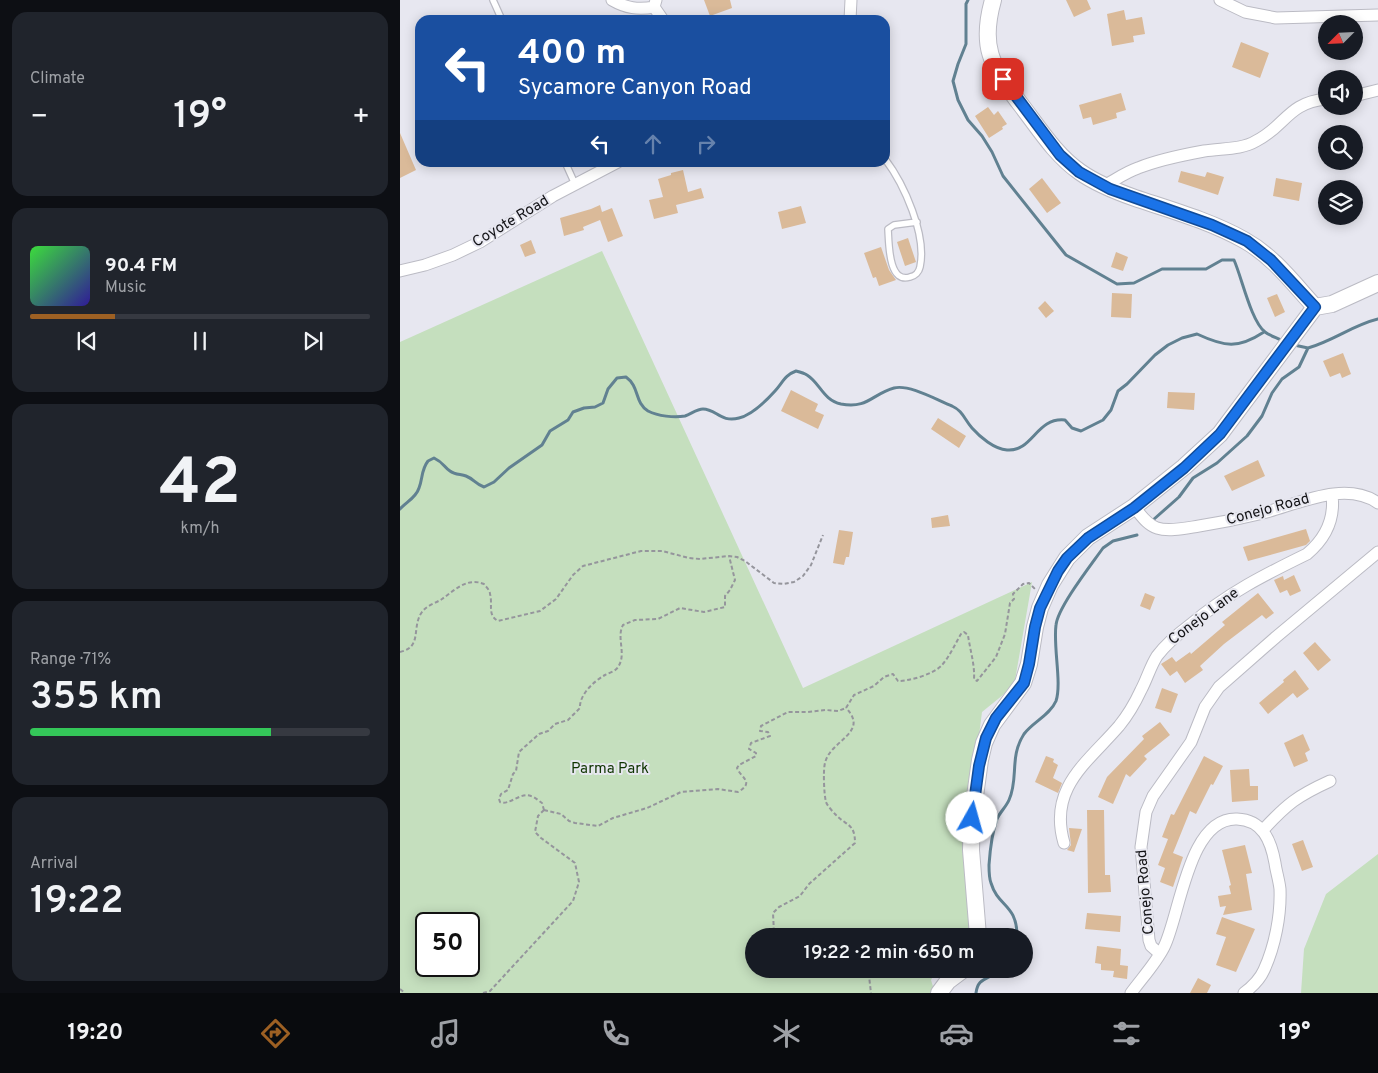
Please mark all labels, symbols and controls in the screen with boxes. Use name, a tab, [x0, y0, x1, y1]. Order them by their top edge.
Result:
north arrow	[1318, 15, 1362, 60]
map controls	[1318, 15, 1363, 225]
text: 400 m	[518, 32, 626, 76]
icon: left	[435, 35, 500, 100]
pin	[982, 58, 1024, 100]
icon: arrive	[989, 65, 1017, 93]
text: Climate	[30, 69, 85, 89]
button: sound	[1318, 70, 1363, 115]
text: Sycamore Canyon Road	[518, 75, 752, 102]
text: 19°	[173, 93, 227, 142]
text: −	[30, 100, 48, 136]
text: +	[352, 100, 370, 136]
button: search	[1318, 125, 1363, 170]
icon: left	[586, 130, 614, 158]
icon: ahead	[639, 130, 667, 158]
icon: right	[692, 130, 720, 158]
button: layers	[1318, 180, 1363, 225]
street label: Coyote Road	[469, 192, 553, 252]
text: 90.4 FM	[105, 254, 177, 278]
text: Music	[105, 278, 146, 298]
icon: previous	[73, 327, 101, 355]
icon: pause	[186, 327, 214, 355]
icon: next	[299, 327, 327, 355]
text: 42	[159, 445, 241, 527]
street label: Conejo Road	[1224, 490, 1312, 530]
text: km/h	[181, 519, 219, 539]
street label: Conejo Lane	[1165, 584, 1243, 650]
text: Range · 71%	[30, 650, 111, 670]
text: 355 km	[30, 674, 163, 723]
park label: Parma Park	[571, 760, 649, 779]
position arrow	[945, 791, 997, 843]
street label: Conejo Road	[1133, 849, 1159, 935]
text: Arrival	[30, 854, 78, 874]
text: 19:22	[30, 878, 123, 927]
speed limit sign: 50	[415, 912, 480, 977]
text: 19:22 · 2 min · 650 m	[803, 941, 975, 965]
icon: directions	[258, 1016, 293, 1051]
icon: music	[428, 1016, 463, 1051]
icon: phone	[598, 1016, 633, 1051]
icon: climate	[769, 1016, 804, 1051]
icon: car	[939, 1016, 974, 1051]
icon: filters	[1109, 1016, 1144, 1051]
text: 19:20	[68, 1020, 123, 1047]
text: 19°	[1279, 1020, 1310, 1047]

